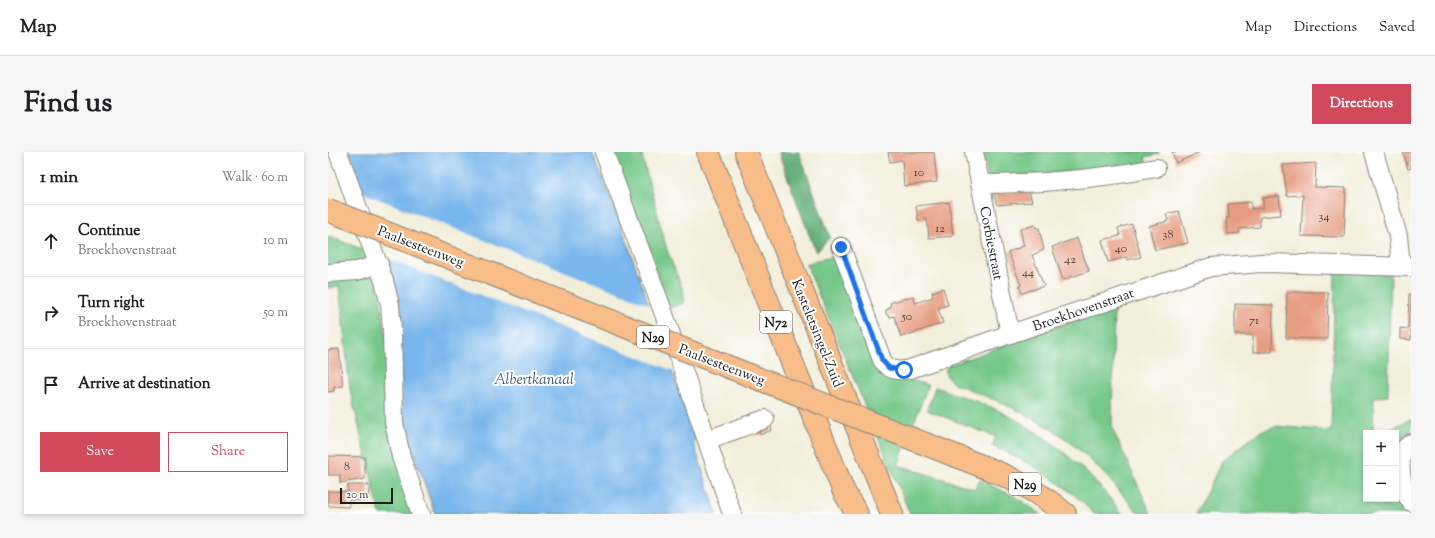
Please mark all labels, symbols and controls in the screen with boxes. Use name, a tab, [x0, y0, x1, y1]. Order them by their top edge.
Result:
text: Map	[20, 14, 57, 41]
text: Map	[1245, 18, 1272, 38]
text: Directions	[1294, 18, 1357, 38]
text: Saved	[1379, 18, 1415, 38]
text: Find us	[24, 84, 112, 124]
button: Directions	[1312, 84, 1411, 124]
house number: 10	[914, 164, 924, 182]
text: 1 min	[40, 166, 78, 190]
text: Walk · 60 m	[222, 169, 288, 187]
street label: Corbiestraat	[973, 205, 1007, 282]
house number: 34	[1319, 208, 1329, 226]
house number: 12	[935, 220, 945, 238]
text: Continue	[78, 221, 140, 242]
street label: Paalsesteenweg	[374, 222, 467, 274]
house number: 38	[1163, 226, 1173, 244]
icon: ahead	[40, 230, 62, 252]
text: 10 m	[263, 232, 288, 250]
route end	[832, 238, 850, 256]
house number: 40	[1115, 240, 1127, 258]
text: Broekhovenstraat	[78, 242, 176, 260]
house number: 42	[1064, 251, 1076, 269]
house number: 44	[1022, 264, 1034, 282]
street label: Kasteletsingel-Zuid	[785, 276, 847, 391]
street label: Broekhovenstraat	[1030, 284, 1137, 338]
text: Turn right	[78, 293, 144, 314]
icon: right	[40, 302, 62, 324]
text: 50 m	[263, 304, 288, 322]
house number: 50	[901, 308, 912, 326]
road number: N72	[760, 311, 792, 333]
house number: 71	[1249, 312, 1259, 330]
text: Broekhovenstraat	[78, 314, 176, 332]
road number: N29	[637, 326, 669, 348]
street label: Paalsesteenweg	[675, 340, 768, 392]
route start	[895, 361, 913, 379]
water label: Albertkanaal	[494, 370, 574, 391]
icon: arrive	[40, 374, 62, 396]
text: Arrive at destination	[78, 374, 211, 395]
map controls	[1363, 430, 1399, 502]
button: +	[1363, 430, 1399, 466]
button: Save	[40, 432, 160, 472]
button: Share	[168, 432, 288, 472]
house number: 8	[344, 458, 350, 476]
button: −	[1363, 466, 1399, 502]
road number: N29	[1009, 473, 1041, 495]
scale bar	[340, 486, 393, 505]
text: 20 m	[346, 487, 368, 503]

